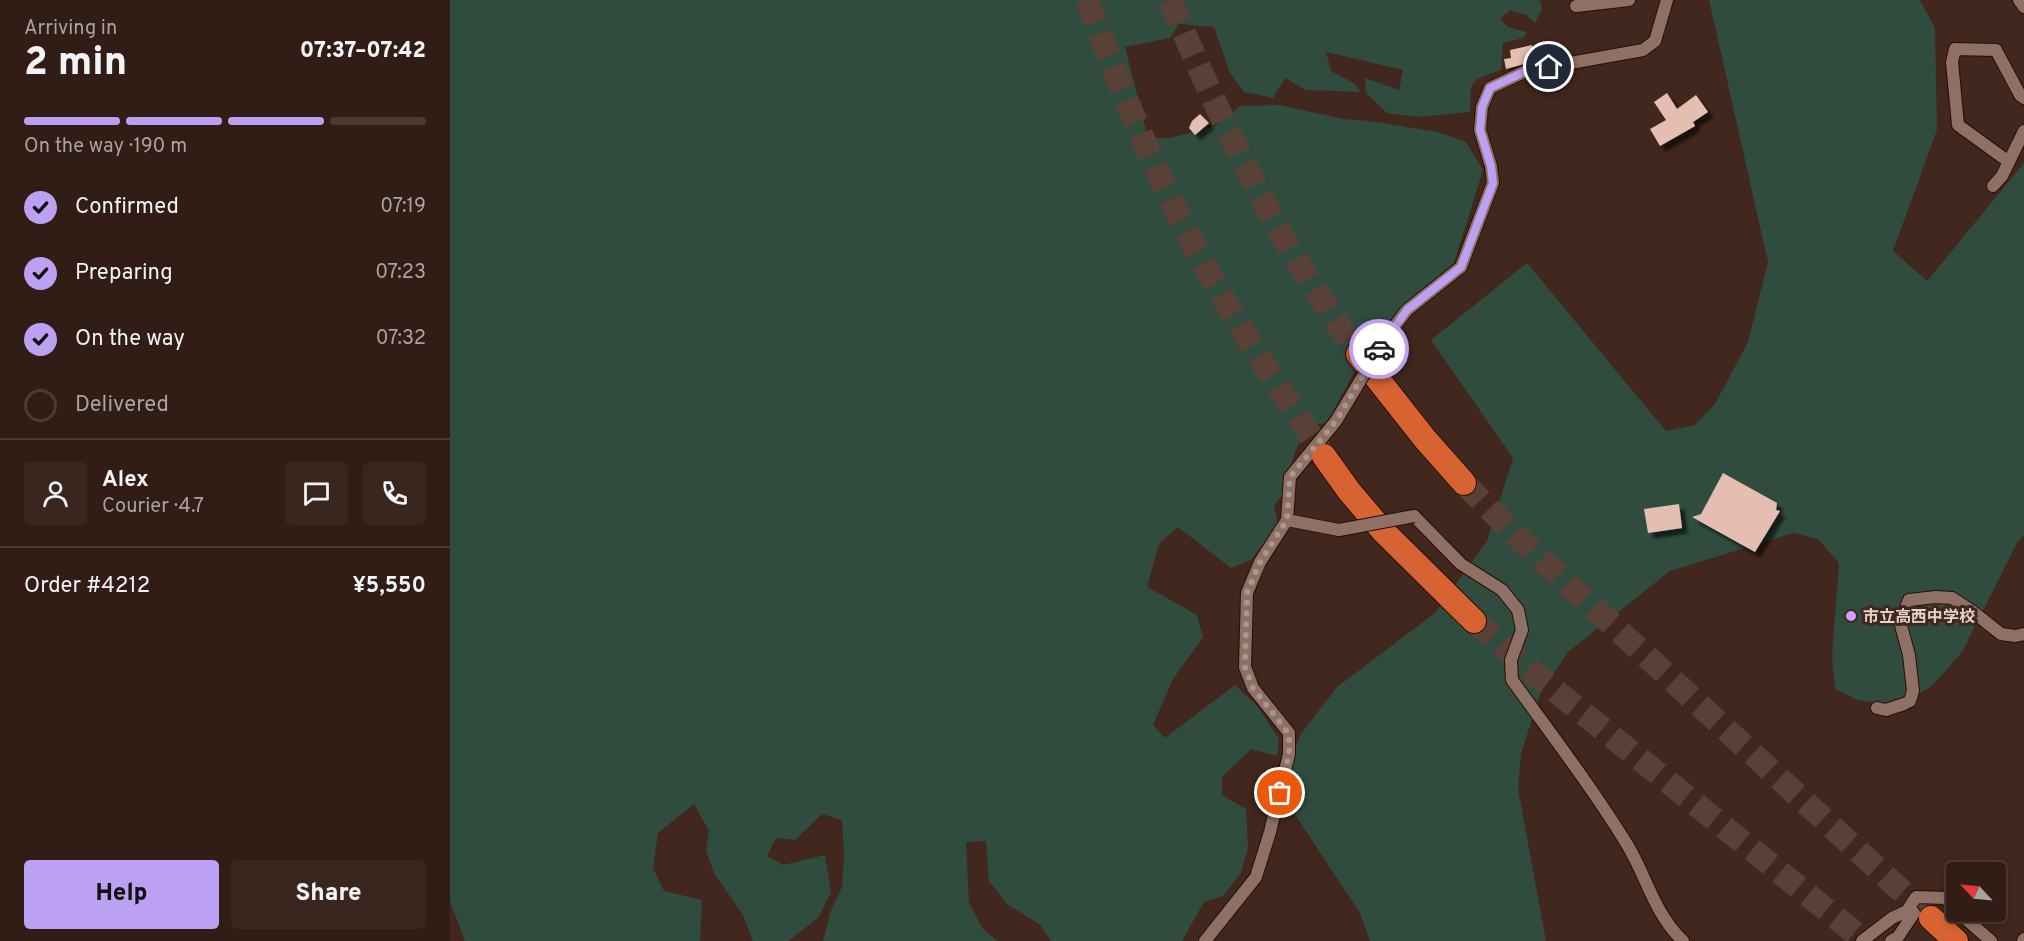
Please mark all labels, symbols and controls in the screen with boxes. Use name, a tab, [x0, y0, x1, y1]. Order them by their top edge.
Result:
text: Arriving in	[24, 16, 117, 42]
text: 07:37–07:42	[300, 38, 426, 65]
text: 2 min	[24, 40, 127, 89]
pin	[1523, 41, 1574, 92]
icon: home	[1532, 50, 1565, 83]
text: On the way · 190 m	[24, 134, 187, 160]
icon: check	[24, 191, 57, 224]
text: Confirmed	[75, 194, 179, 221]
text: 07:19	[380, 194, 426, 220]
icon: check	[24, 257, 57, 290]
text: Preparing	[75, 260, 173, 287]
text: 07:23	[375, 260, 426, 286]
courier	[1349, 319, 1409, 379]
icon: check	[24, 323, 57, 356]
text: On the way	[75, 326, 185, 353]
text: 07:32	[376, 326, 426, 352]
icon: car	[1363, 333, 1396, 366]
text: Delivered	[75, 392, 169, 419]
button: person	[24, 462, 87, 525]
button: chat	[285, 462, 348, 525]
button: phone	[363, 462, 426, 525]
text: Alex	[102, 467, 149, 494]
text: Courier · 4.7	[102, 494, 204, 520]
text: Order #4212	[24, 573, 150, 600]
text: ¥5,550	[352, 573, 426, 600]
place label: 市立高西中学校	[1863, 608, 1975, 628]
marker: 市立高西中学校	[1844, 609, 1858, 623]
pin	[1254, 767, 1305, 818]
icon: bag	[1263, 776, 1296, 809]
button: Help	[24, 860, 219, 929]
button: Share	[231, 860, 426, 929]
north arrow	[1946, 862, 2006, 922]
map controls	[1946, 862, 2006, 922]

